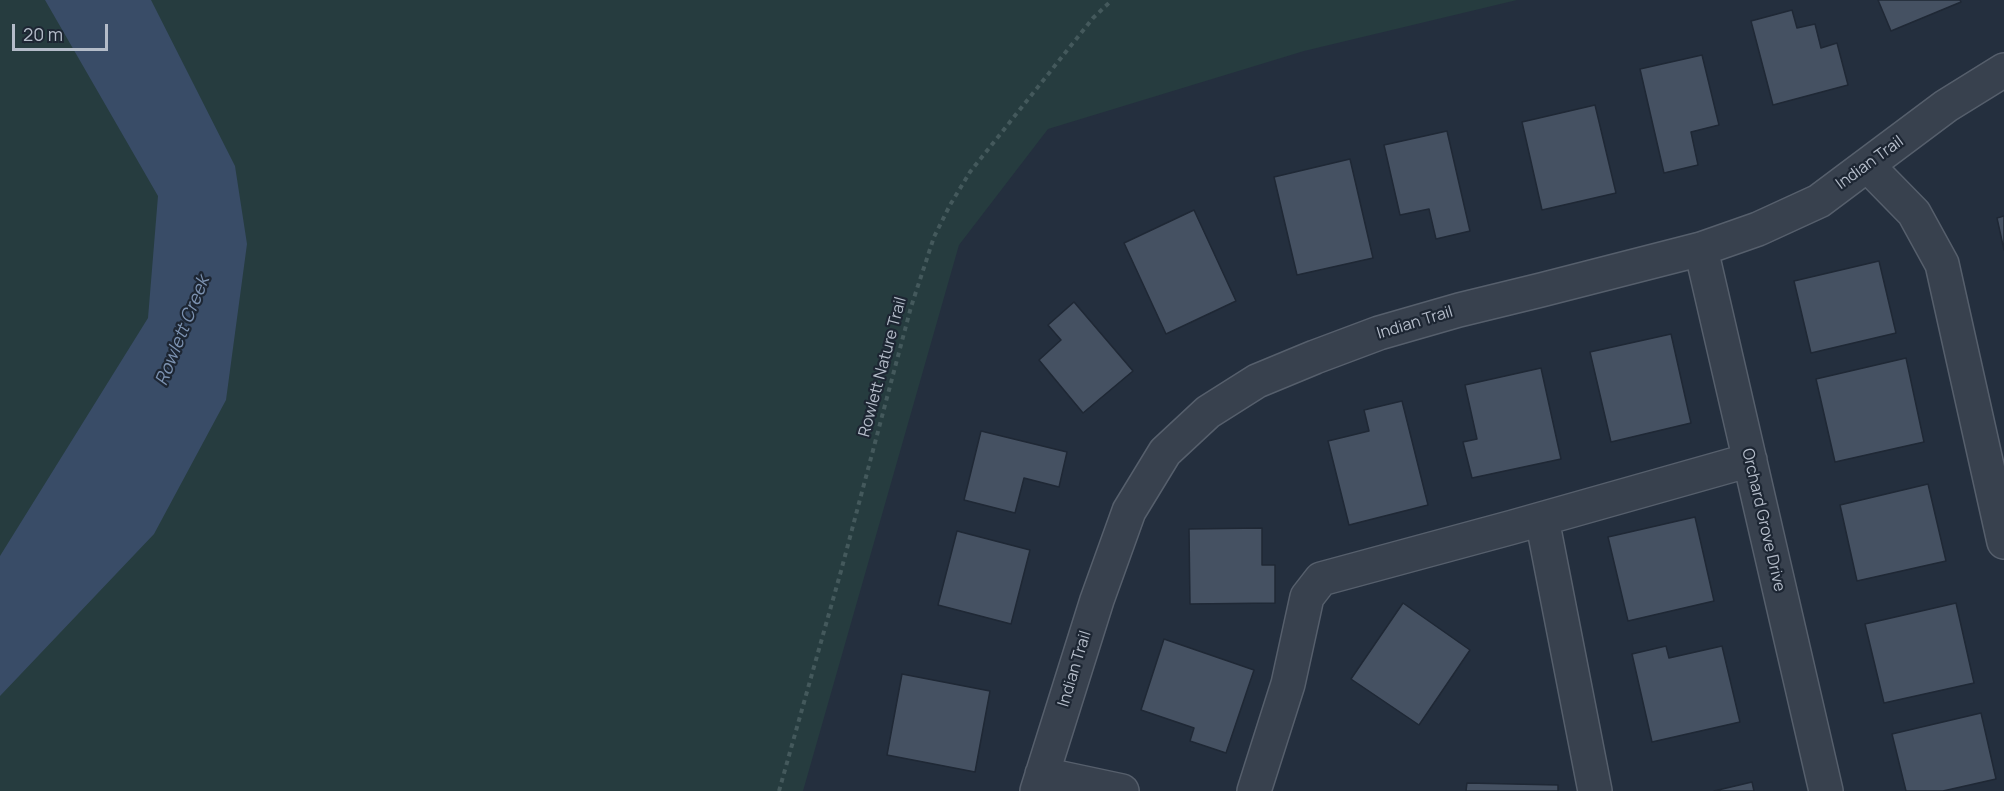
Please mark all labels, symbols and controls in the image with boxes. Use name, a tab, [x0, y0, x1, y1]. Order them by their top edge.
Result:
scale bar	[15, 12, 111, 50]
text: 20 m	[23, 22, 63, 46]
street label: Indian Trail	[1833, 132, 1907, 194]
water label: Rowlett Creek	[151, 273, 215, 389]
street label: Rowlett Nature Trail	[855, 295, 911, 439]
street label: Indian Trail	[1375, 302, 1455, 344]
street label: Orchard Grove Drive	[1737, 446, 1789, 594]
street label: Indian Trail	[1054, 629, 1096, 709]

